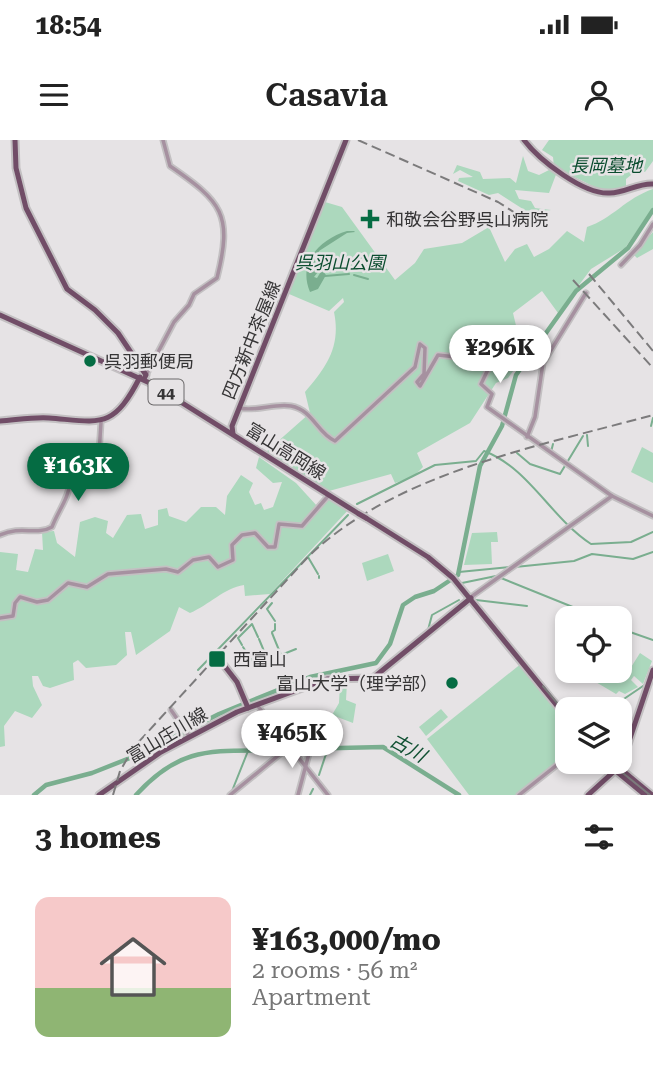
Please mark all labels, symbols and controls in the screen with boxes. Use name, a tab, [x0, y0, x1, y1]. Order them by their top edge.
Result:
text: 18:54	[35, 10, 101, 40]
icon: menu	[35, 76, 73, 114]
text: Casavia	[265, 76, 388, 114]
icon: person	[580, 76, 618, 114]
park label: 長岡墓地	[570, 155, 644, 176]
marker: 和敬会谷野呉山病院	[360, 209, 380, 229]
place label: 和敬会谷野呉山病院	[386, 209, 548, 230]
park label: 呉羽山公園	[295, 252, 388, 273]
street label: 四方新中茶屋線	[218, 278, 284, 402]
pin: ¥296K	[451, 326, 549, 385]
text: ¥296K	[465, 334, 535, 361]
place label: 呉羽郵便局	[104, 351, 194, 372]
marker: 呉羽郵便局	[82, 353, 98, 369]
road number: 44	[148, 380, 184, 404]
street label: 富山高岡線	[242, 418, 330, 484]
pin: ¥163K	[29, 444, 127, 503]
text: ¥163K	[43, 452, 113, 479]
map controls	[555, 606, 632, 774]
button: locate	[555, 606, 632, 683]
marker: 西富山	[207, 649, 227, 669]
place label: 西富山	[233, 649, 287, 670]
place label: 富山大学（理学部）	[276, 673, 438, 694]
marker: 富山大学（理学部）	[444, 675, 460, 691]
button: layers	[555, 697, 632, 774]
street label: 富山庄川線	[123, 703, 211, 767]
pin: ¥465K	[243, 710, 341, 770]
text: ¥465K	[257, 719, 327, 746]
water label: 古川	[386, 729, 432, 768]
icon: filters	[580, 818, 618, 856]
text: 3 homes	[35, 820, 161, 855]
text: ¥163,000/mo	[252, 922, 441, 957]
icon: home	[91, 925, 175, 1009]
text: 2 rooms · 56 m²	[252, 957, 418, 984]
text: Apartment	[252, 984, 371, 1011]

